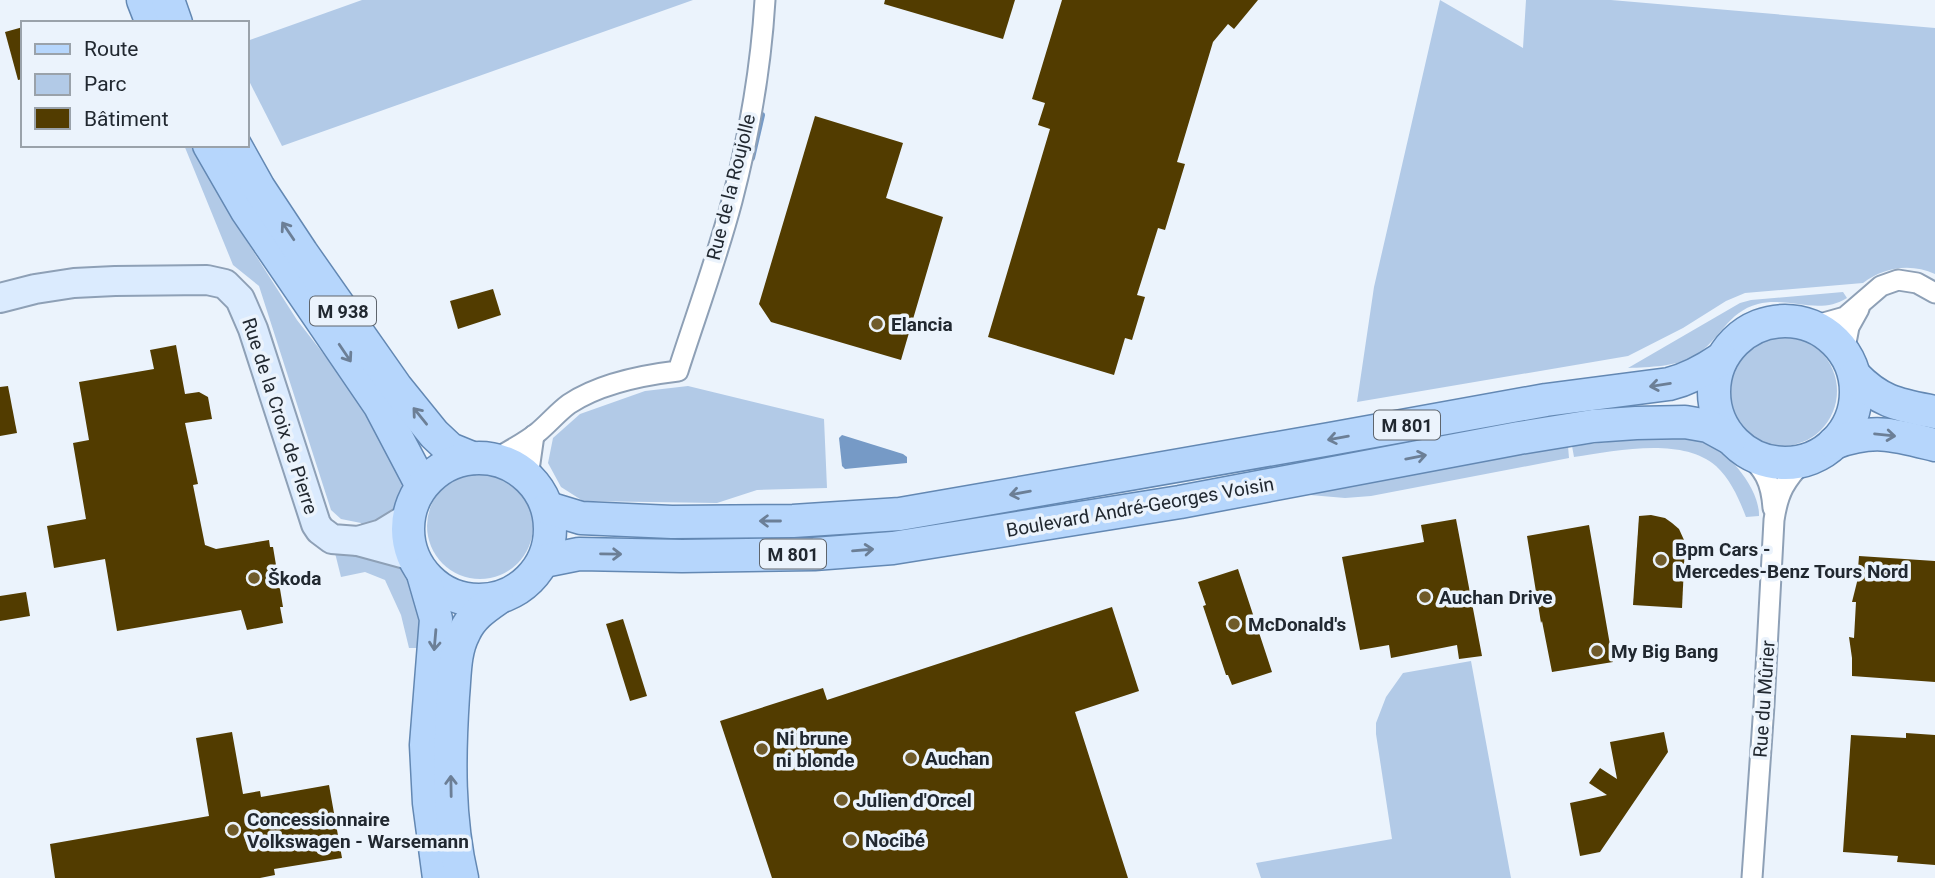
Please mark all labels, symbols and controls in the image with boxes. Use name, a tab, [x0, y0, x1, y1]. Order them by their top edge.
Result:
legend	[21, 21, 248, 147]
text: Route	[84, 37, 139, 61]
text: Parc	[84, 72, 126, 96]
text: Bâtiment	[84, 107, 169, 131]
street label: Rue de la Roujolle	[702, 112, 760, 262]
one-way arrow	[281, 222, 295, 241]
road number: M 938	[310, 296, 376, 326]
place label: Elancia	[891, 313, 953, 336]
street label: Rue de la Croix de Pierre	[237, 315, 323, 517]
marker: Elancia	[869, 316, 885, 332]
one-way arrow	[338, 343, 352, 362]
one-way arrow	[1649, 379, 1671, 392]
one-way arrow	[412, 408, 427, 426]
road number: M 801	[1374, 410, 1440, 440]
one-way arrow	[1873, 429, 1895, 442]
one-way arrow	[1327, 431, 1350, 445]
one-way arrow	[1404, 450, 1427, 464]
street label: Boulevard André-Georges Voisin	[1004, 472, 1276, 542]
one-way arrow	[1009, 487, 1032, 500]
one-way arrow	[759, 515, 782, 528]
place label: Bpm Cars - Mercedes-Benz Tours Nord	[1675, 538, 1909, 583]
road number: M 801	[760, 540, 826, 568]
one-way arrow	[851, 543, 874, 556]
one-way arrow	[599, 548, 622, 561]
marker: Bpm Cars - Mercedes-Benz Tours Nord	[1653, 552, 1669, 568]
place label: Škoda	[268, 567, 321, 590]
marker: Škoda	[246, 570, 262, 586]
place label: Auchan Drive	[1439, 586, 1552, 609]
marker: Auchan Drive	[1417, 589, 1433, 605]
place label: McDonald's	[1248, 613, 1346, 636]
marker: McDonald's	[1226, 616, 1242, 632]
one-way arrow	[428, 628, 441, 651]
street label: Rue du Mûrier	[1748, 639, 1780, 758]
place label: My Big Bang	[1611, 640, 1718, 663]
marker: My Big Bang	[1589, 643, 1605, 659]
place label: Ni brune ni blonde	[776, 727, 854, 772]
marker: Ni brune ni blonde	[754, 741, 770, 757]
place label: Auchan	[925, 747, 990, 770]
marker: Auchan	[903, 750, 919, 766]
one-way arrow	[444, 775, 457, 798]
place label: Julien d'Orcel	[856, 789, 972, 812]
marker: Julien d'Orcel	[834, 792, 850, 808]
place label: Concessionnaire Volkswagen - Warsemann	[247, 808, 469, 853]
marker: Concessionnaire Volkswagen - Warsemann	[225, 822, 241, 838]
place label: Nocibé	[865, 829, 925, 852]
marker: Nocibé	[843, 832, 859, 848]

